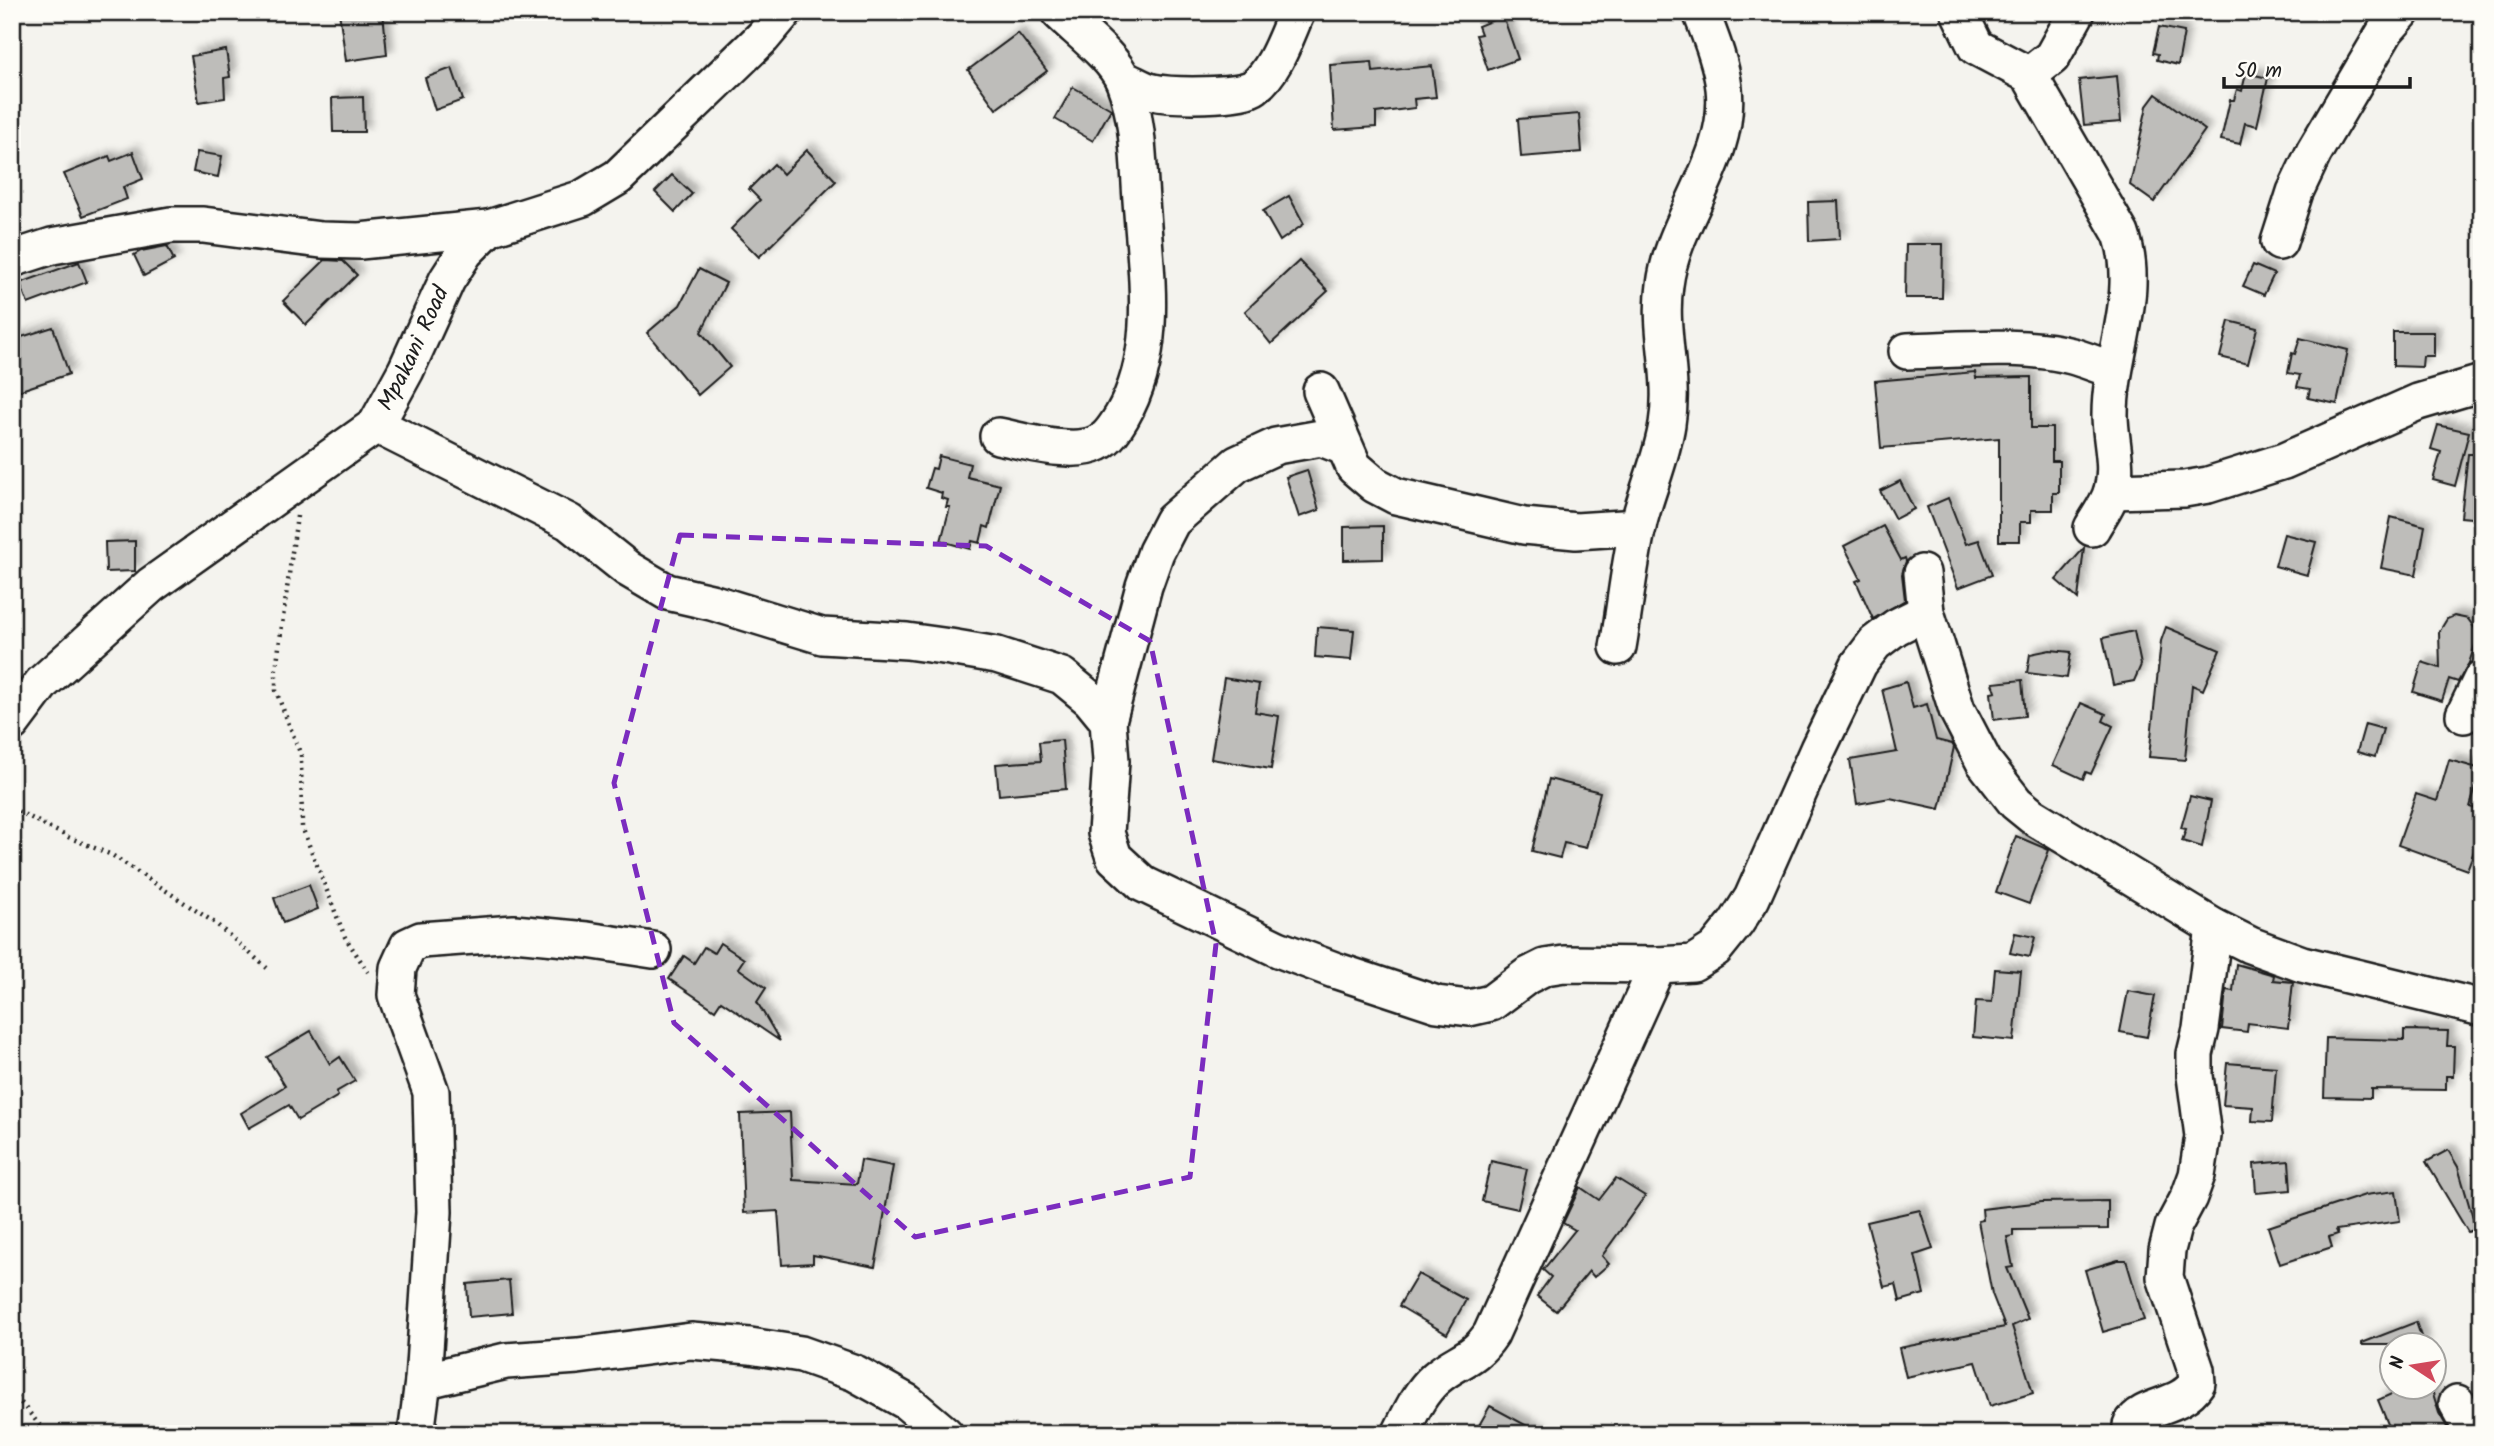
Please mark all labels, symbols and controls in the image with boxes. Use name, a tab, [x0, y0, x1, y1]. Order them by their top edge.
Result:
scale bar	[2224, 46, 2410, 90]
text: 50 m	[2235, 55, 2282, 88]
street label: Mpakani Road	[369, 280, 460, 418]
north arrow	[2378, 1330, 2448, 1400]
text: N	[2382, 1354, 2414, 1372]

